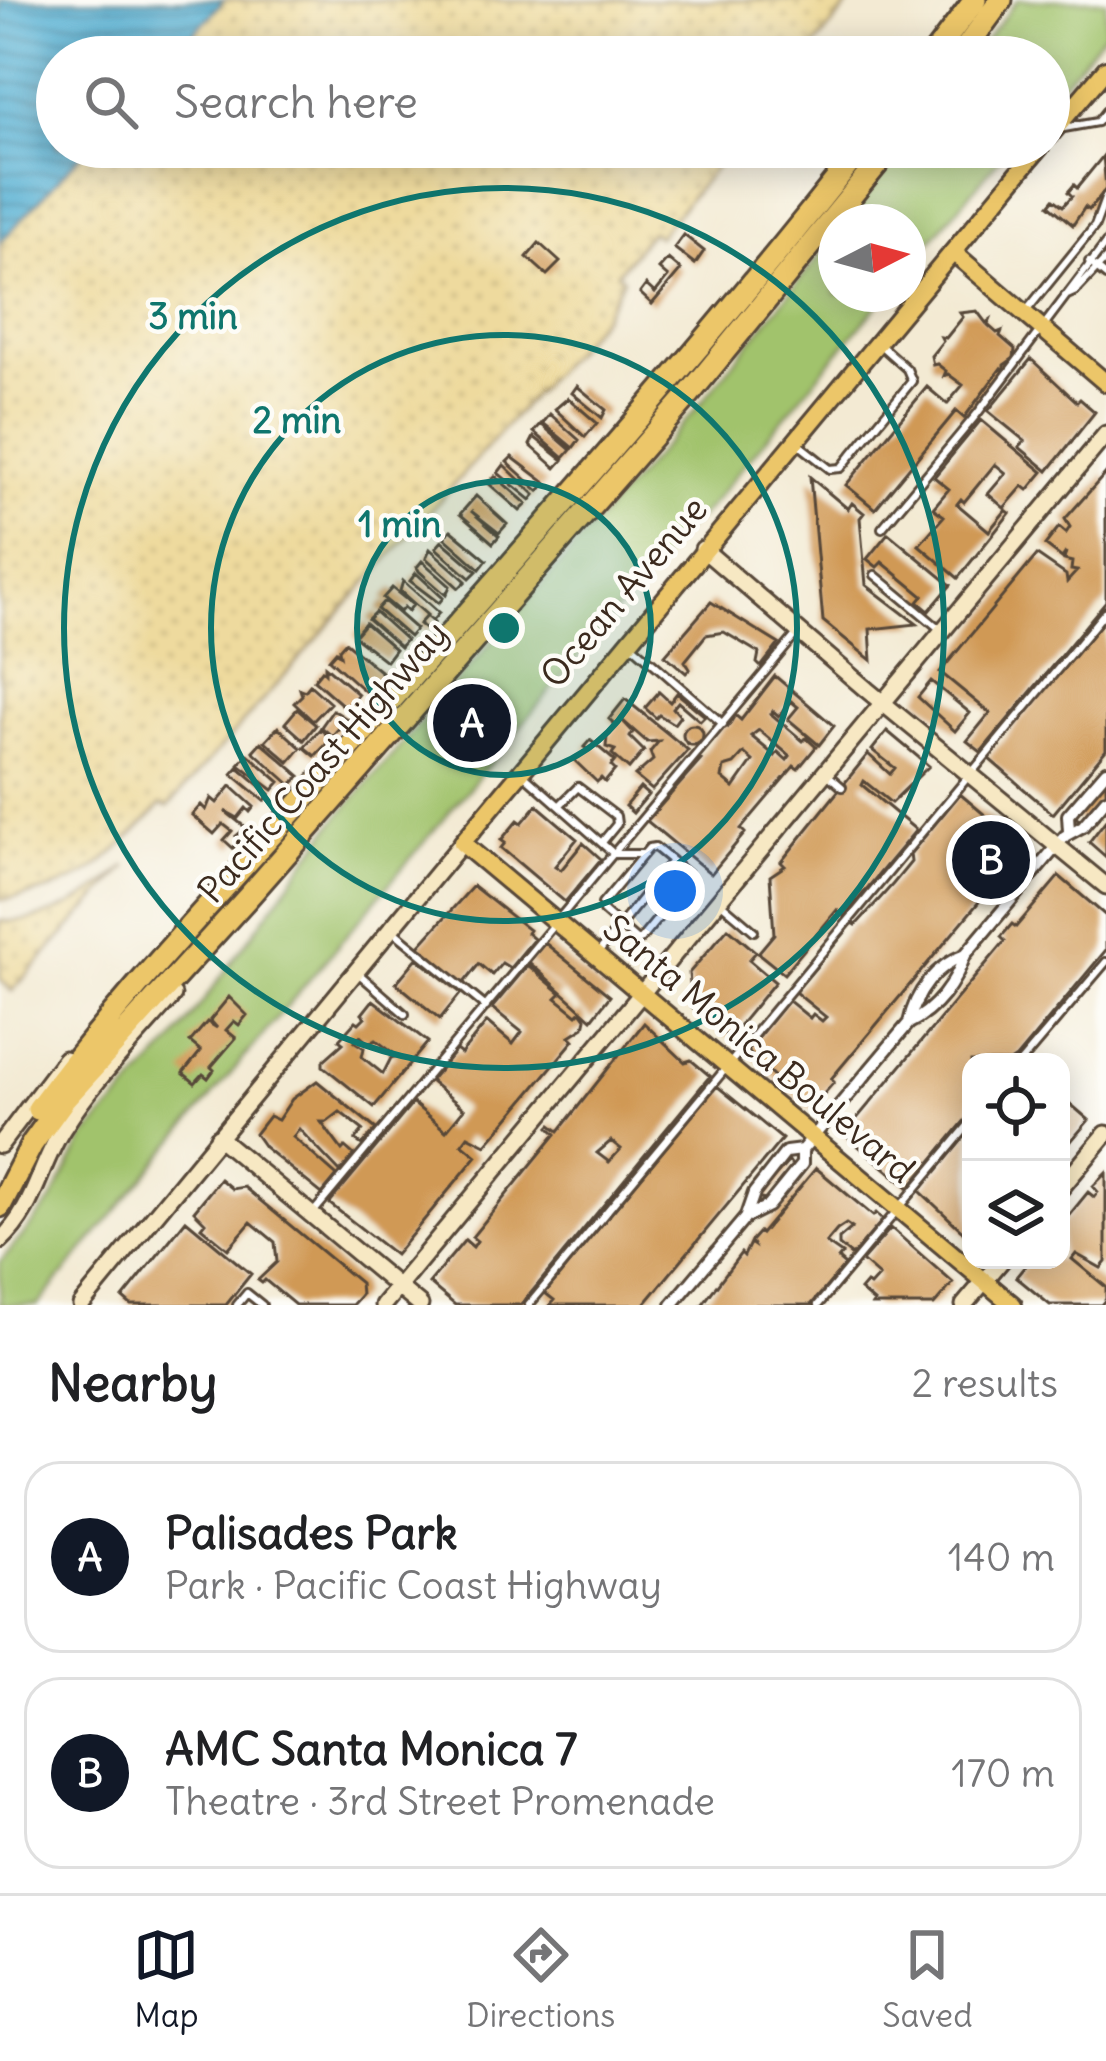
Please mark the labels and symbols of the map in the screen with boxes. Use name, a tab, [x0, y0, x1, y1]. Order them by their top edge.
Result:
north arrow	[818, 204, 926, 312]
text: 3 min	[148, 294, 238, 339]
text: 2 min	[253, 398, 342, 443]
street label: Ocean Avenue	[531, 487, 717, 697]
text: 1 min	[358, 502, 442, 547]
centre of rings	[483, 607, 525, 649]
street label: Pacific Coast Highway	[188, 612, 458, 912]
pin: A	[433, 678, 511, 768]
pin: B	[952, 815, 1030, 905]
your location	[645, 861, 705, 921]
street label: Santa Monica Boulevard	[594, 905, 924, 1193]

